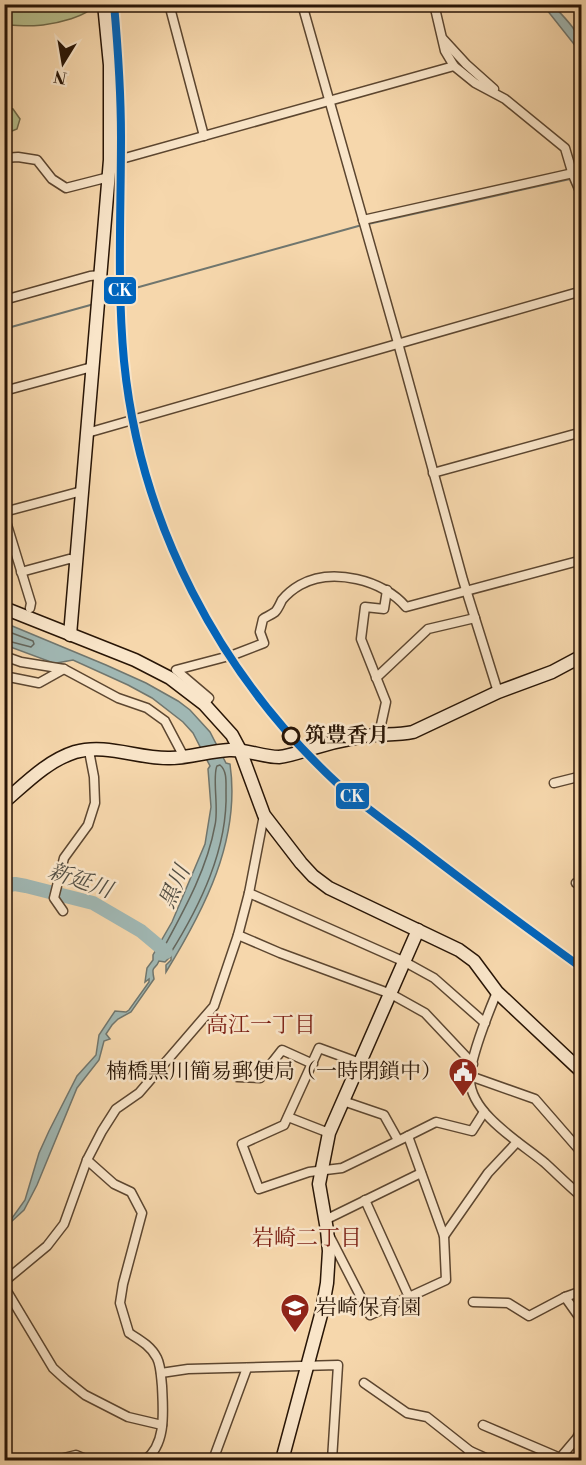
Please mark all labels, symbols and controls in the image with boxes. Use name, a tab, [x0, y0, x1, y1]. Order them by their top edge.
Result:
north arrow	[33, 33, 93, 93]
text: N	[52, 66, 68, 88]
line badge: CK	[103, 276, 137, 305]
text: CK	[108, 281, 133, 301]
place label: 筑豊香月	[305, 723, 389, 749]
marker: 筑豊香月	[282, 727, 300, 745]
line badge: CK	[335, 782, 370, 810]
text: CK	[340, 787, 365, 807]
water label: 新延川	[44, 857, 117, 905]
water label: 黒川	[154, 860, 197, 913]
district label: 高江一丁目	[206, 1012, 316, 1039]
public building icon: 楠橋黒川簡易郵便局（一時閉鎖中）	[447, 1056, 479, 1098]
place label: 楠橋黒川簡易郵便局（一時閉鎖中）	[106, 1059, 442, 1085]
district label: 岩崎二丁目	[252, 1225, 362, 1252]
school or university icon: 岩崎保育園	[279, 1292, 311, 1334]
place label: 岩崎保育園	[316, 1295, 421, 1321]

